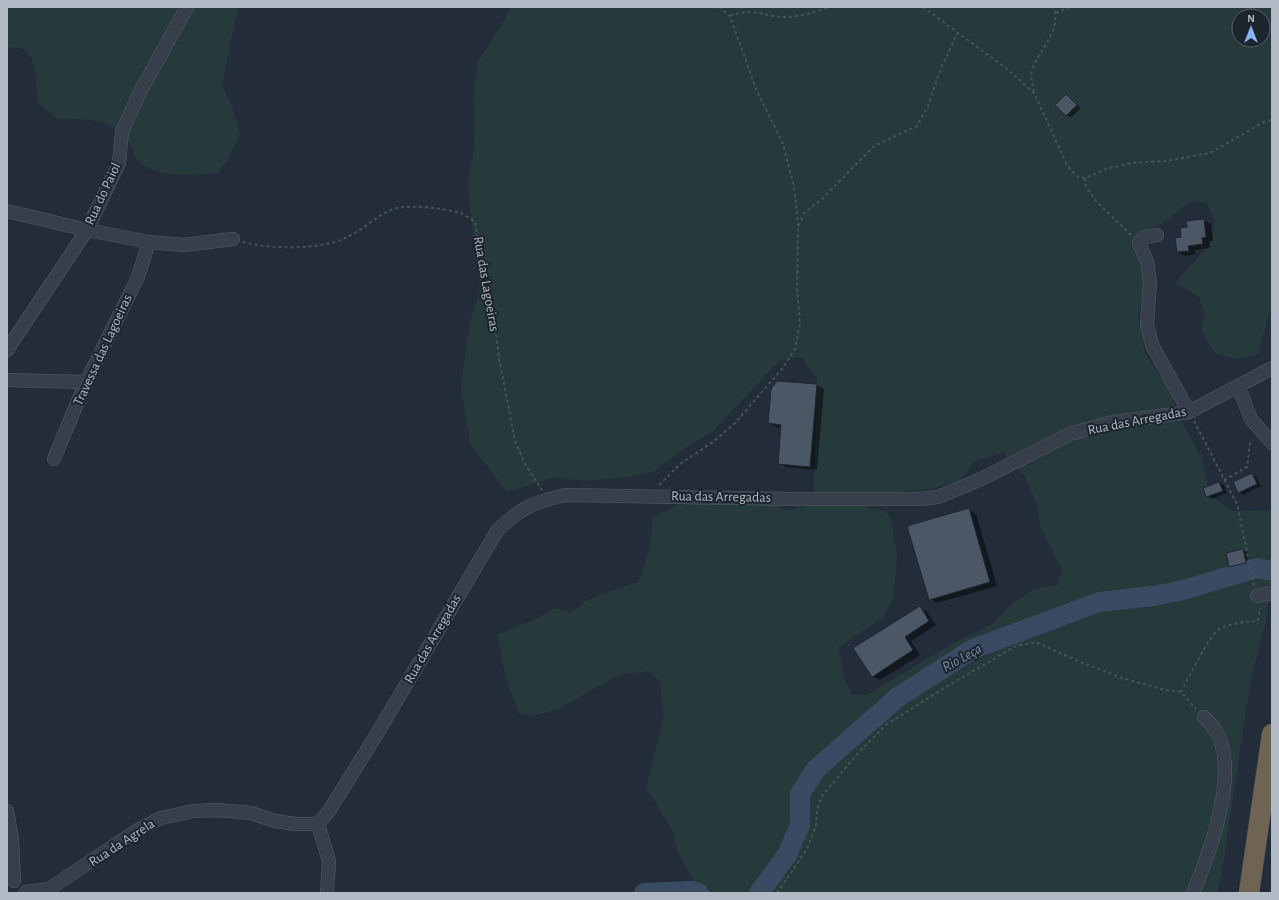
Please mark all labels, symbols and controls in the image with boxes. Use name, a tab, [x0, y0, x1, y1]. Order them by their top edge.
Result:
north arrow	[1231, 8, 1271, 48]
text: N	[1247, 13, 1255, 24]
street label: Rua do Paiol	[83, 161, 123, 227]
street label: Rua das Lagoeiras	[471, 235, 501, 333]
street label: Travessa das Lagoeiras	[71, 292, 135, 408]
street label: Rua das Arregadas	[1087, 405, 1187, 437]
street label: Rua das Arregadas	[671, 489, 771, 505]
street label: Rua das Arregadas	[402, 592, 464, 686]
water label: Rio Leça	[940, 641, 984, 675]
street label: Rua da Agrela	[87, 816, 158, 869]

